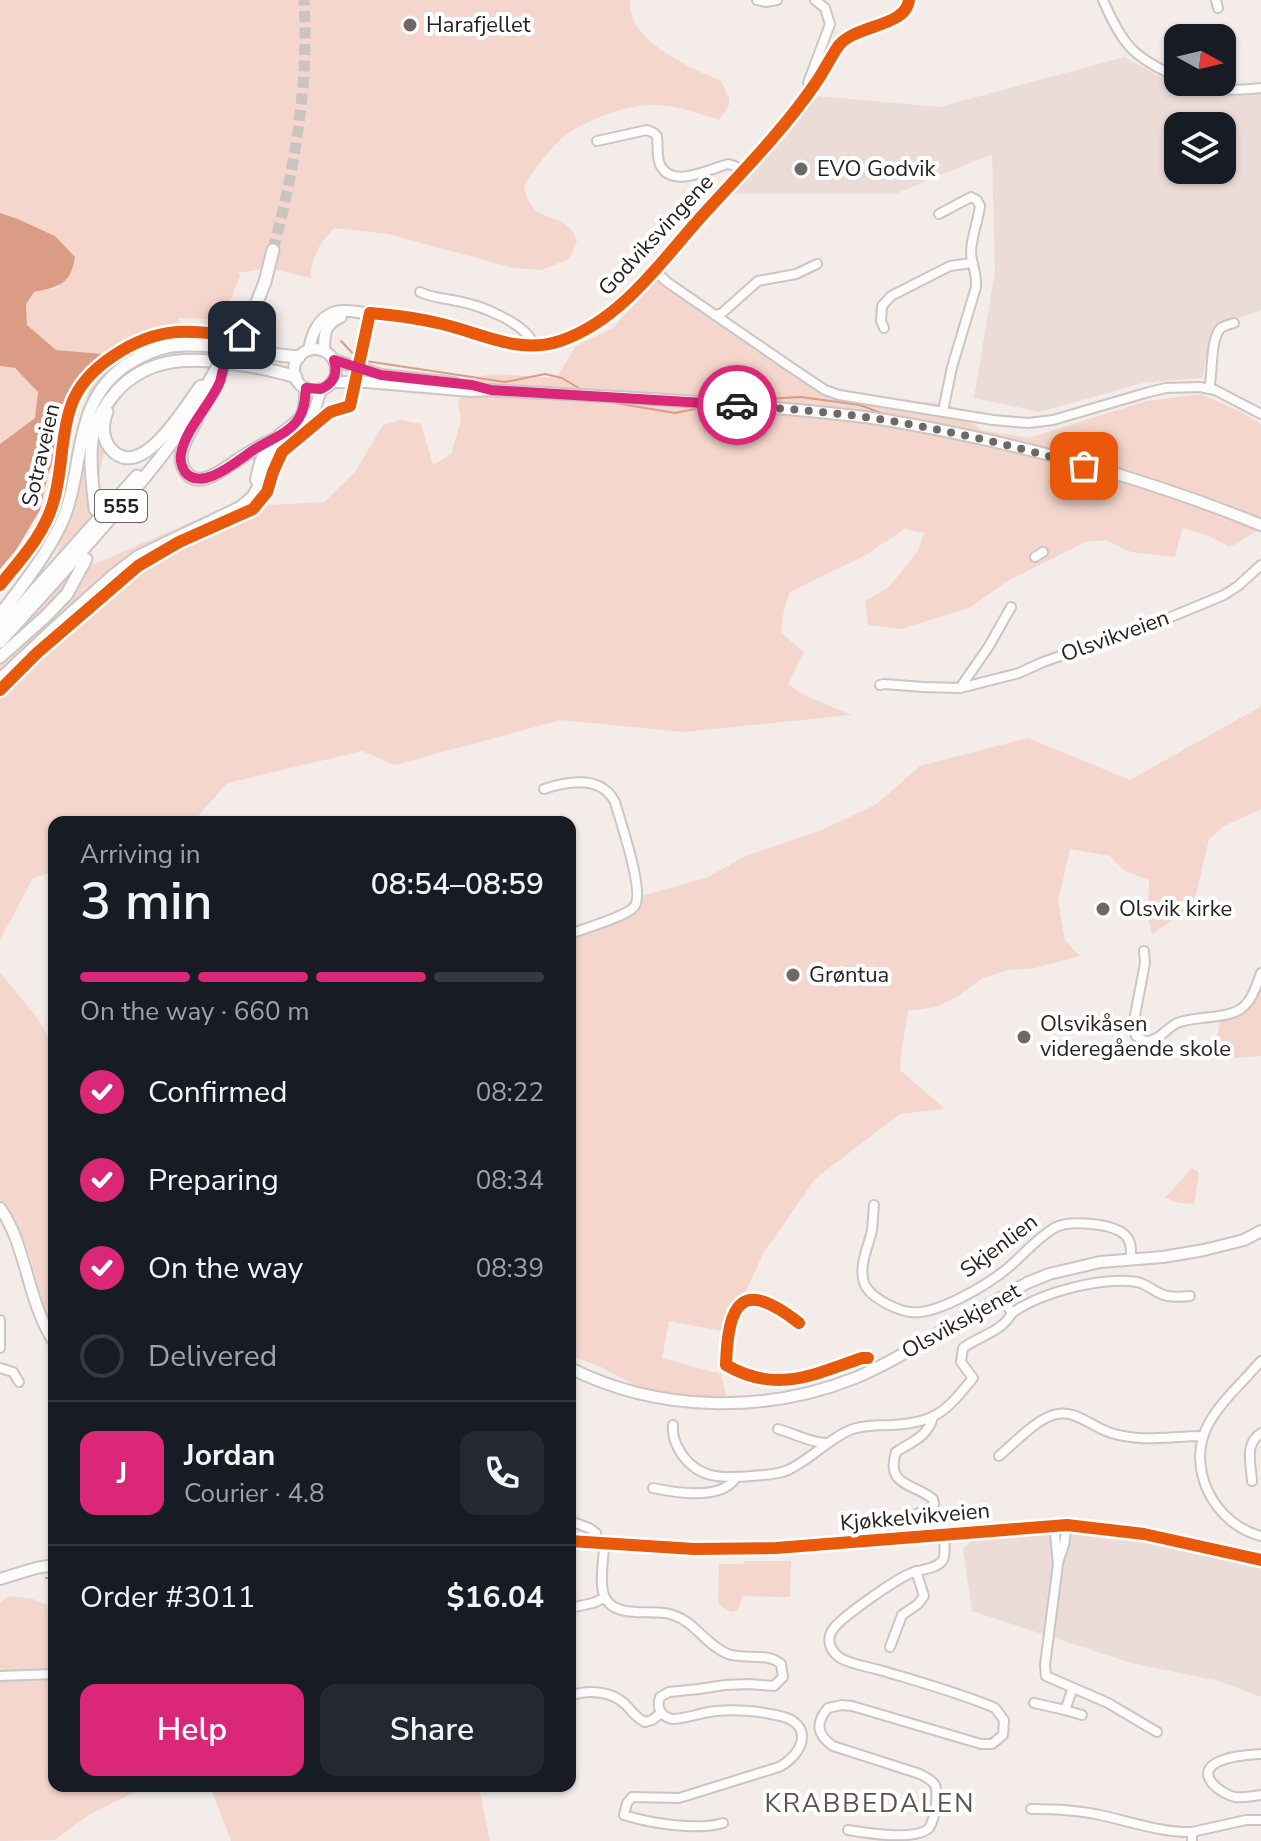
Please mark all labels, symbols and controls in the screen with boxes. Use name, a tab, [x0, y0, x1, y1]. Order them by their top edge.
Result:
place label: Harafjellet	[426, 10, 531, 40]
marker: Harafjellet	[401, 16, 419, 34]
north arrow	[1164, 24, 1236, 96]
map controls	[1164, 24, 1236, 184]
button: layers	[1164, 112, 1236, 184]
place label: EVO Godvik	[817, 154, 936, 184]
marker: EVO Godvik	[792, 160, 810, 178]
street label: Godviksvingene	[592, 168, 720, 302]
pin	[208, 301, 276, 369]
icon: home	[220, 313, 264, 357]
courier	[697, 365, 777, 445]
icon: car	[715, 383, 759, 427]
street label: Sotraveien	[15, 401, 67, 509]
pin	[1050, 432, 1118, 500]
icon: bag	[1062, 444, 1106, 488]
road number: 555	[95, 490, 147, 522]
street label: Olsvikveien	[1057, 603, 1173, 669]
text: Arriving in	[80, 837, 201, 872]
text: 08:54–08:59	[371, 864, 544, 905]
text: 3 min	[80, 866, 213, 937]
place label: Olsvik kirke	[1119, 894, 1232, 924]
marker: Olsvik kirke	[1094, 900, 1112, 918]
place label: Grøntua	[809, 960, 889, 990]
marker: Grøntua	[784, 966, 802, 984]
text: On the way · 660 m	[80, 994, 309, 1029]
place label: Olsvikåsen videregående skole	[1040, 1009, 1231, 1064]
marker: Olsvikåsen videregående skole	[1015, 1028, 1033, 1046]
icon: check	[80, 1070, 124, 1114]
text: Confirmed	[148, 1072, 288, 1113]
text: 08:22	[476, 1075, 544, 1110]
icon: check	[80, 1158, 124, 1202]
text: Preparing	[148, 1160, 279, 1201]
text: 08:34	[476, 1163, 544, 1198]
street label: Skjenlien	[954, 1207, 1044, 1285]
icon: check	[80, 1246, 124, 1290]
text: On the way	[148, 1248, 303, 1289]
text: 08:39	[476, 1251, 544, 1286]
street label: Olsvikskjenet	[896, 1276, 1026, 1366]
text: Delivered	[148, 1336, 277, 1377]
button: phone	[460, 1431, 544, 1515]
text: Jordan	[184, 1435, 275, 1476]
text: J	[117, 1453, 127, 1494]
text: Courier · 4.8	[184, 1476, 325, 1511]
street label: Kjøkkelvikveien	[839, 1496, 991, 1538]
text: Order #3011	[80, 1577, 255, 1618]
text: $16.04	[447, 1577, 544, 1618]
button: Help	[80, 1684, 304, 1776]
button: Share	[320, 1684, 544, 1776]
district label: KRABBEDALEN	[764, 1786, 976, 1821]

